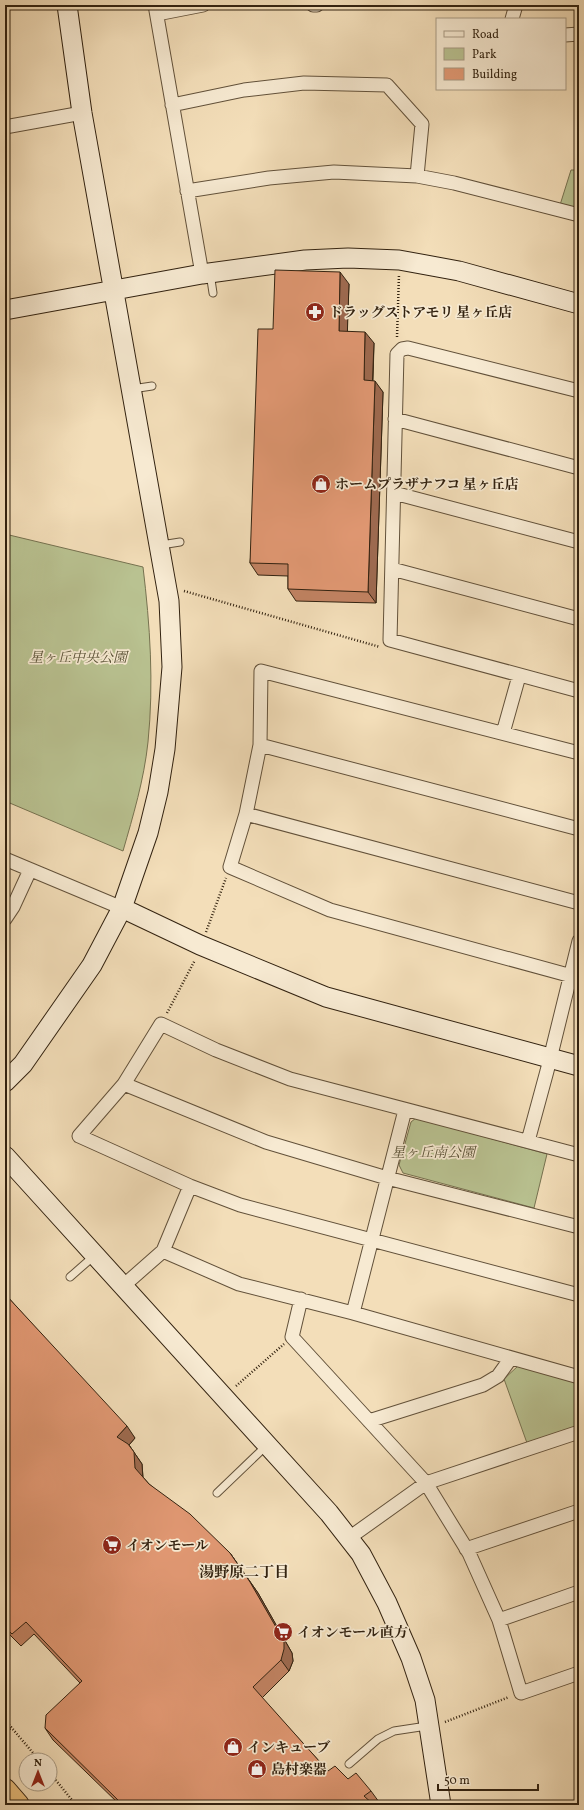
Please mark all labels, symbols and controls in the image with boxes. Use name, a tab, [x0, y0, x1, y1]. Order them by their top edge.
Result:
legend	[436, 18, 566, 90]
text: Road	[472, 27, 499, 43]
text: Park	[472, 47, 497, 63]
text: Building	[472, 67, 517, 83]
pharmacy icon: ドラッグストアモリ 星ヶ丘店	[304, 301, 326, 323]
place label: ドラッグストアモリ 星ヶ丘店	[329, 304, 512, 323]
shop icon: ホームプラザナフコ 星ヶ丘店	[310, 473, 332, 495]
place label: ホームプラザナフコ 星ヶ丘店	[335, 476, 519, 495]
park label: 星ヶ丘中央公園	[29, 649, 129, 668]
park label: 星ヶ丘南公園	[391, 1144, 477, 1163]
supermarket icon: イオンモール	[101, 1534, 123, 1556]
place label: イオンモール	[126, 1537, 209, 1556]
district label: 湯野原二丁目	[199, 1563, 289, 1584]
supermarket icon: イオンモール直方	[272, 1621, 294, 1643]
place label: イオンモール直方	[297, 1624, 408, 1643]
shop icon: インキューブ	[222, 1736, 244, 1758]
place label: インキューブ	[247, 1739, 330, 1758]
north arrow	[18, 1752, 58, 1792]
text: N	[34, 1756, 42, 1771]
shop icon: 島村楽器	[246, 1758, 268, 1780]
place label: 島村楽器	[271, 1761, 327, 1780]
scale bar	[438, 1766, 538, 1792]
text: 50 m	[444, 1773, 470, 1789]

